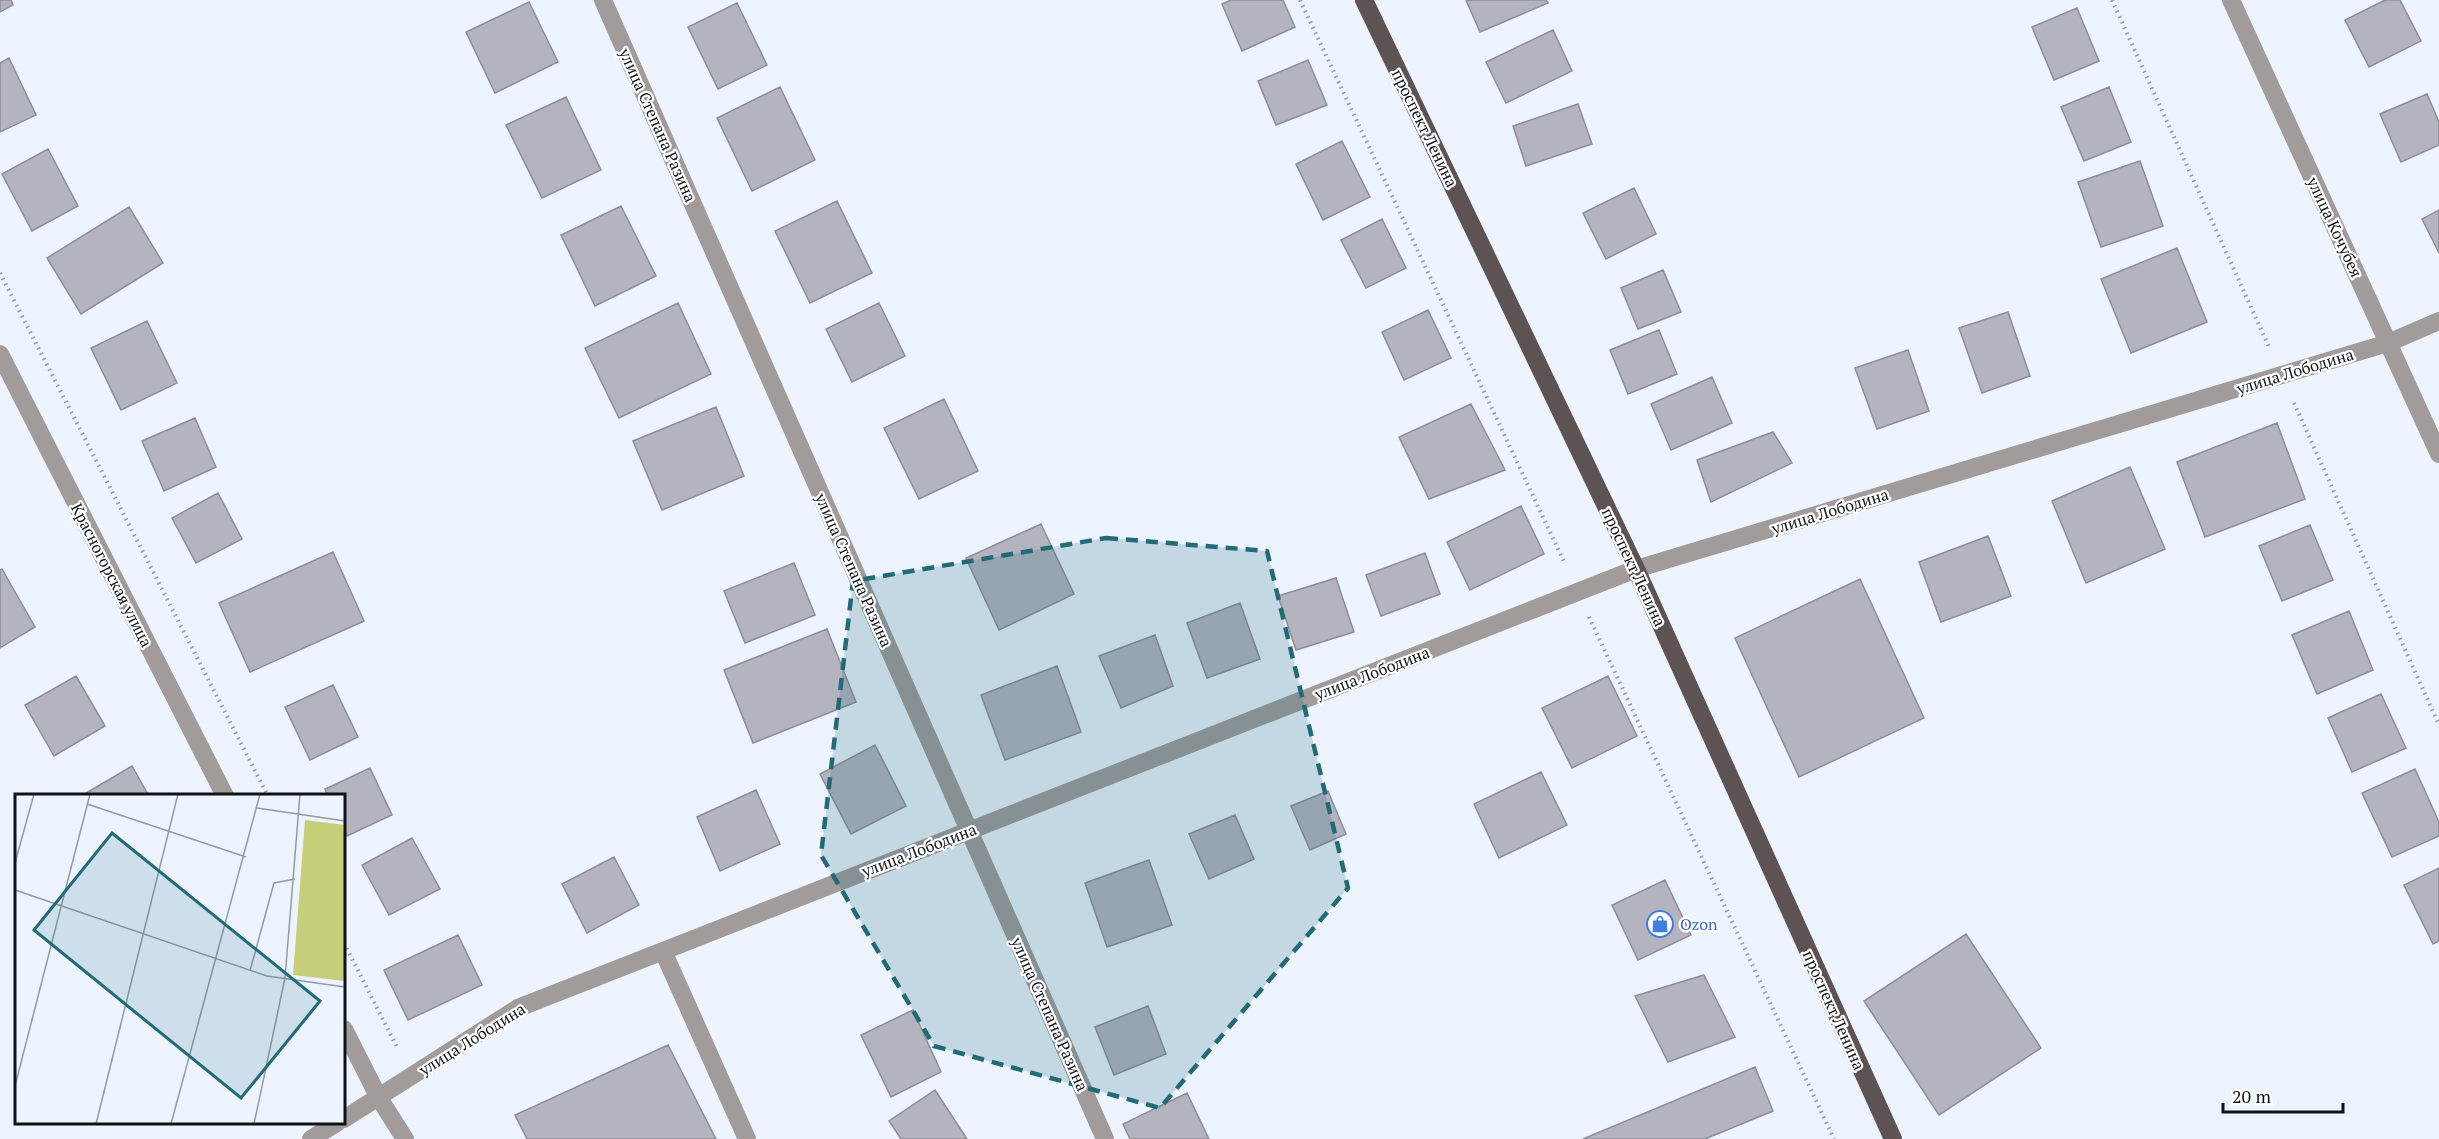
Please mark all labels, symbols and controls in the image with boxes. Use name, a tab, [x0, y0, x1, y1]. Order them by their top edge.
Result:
street label: улица Степана Разина	[614, 44, 702, 205]
street label: проспект Ленина	[1387, 65, 1463, 191]
street label: улица Кочубея	[2302, 172, 2368, 281]
street label: улица Лободина	[2233, 343, 2356, 400]
street label: улица Лободина	[1768, 483, 1891, 540]
street label: улица Степана Разина	[810, 489, 898, 650]
street label: Красногорская улица	[66, 499, 158, 651]
street label: проспект Ленина	[1597, 504, 1671, 630]
street label: улица Лободина	[1311, 641, 1433, 705]
inset map	[15, 794, 345, 1124]
street label: улица Лободина	[858, 818, 980, 882]
shop icon: Ozon	[1645, 909, 1675, 939]
place label: Ozon	[1680, 913, 1718, 935]
street label: улица Степана Разина	[1006, 933, 1094, 1094]
street label: проспект Ленина	[1798, 947, 1870, 1073]
street label: улица Лободина	[414, 998, 529, 1081]
scale bar	[2223, 1076, 2343, 1114]
text: 20 m	[2232, 1084, 2272, 1108]

